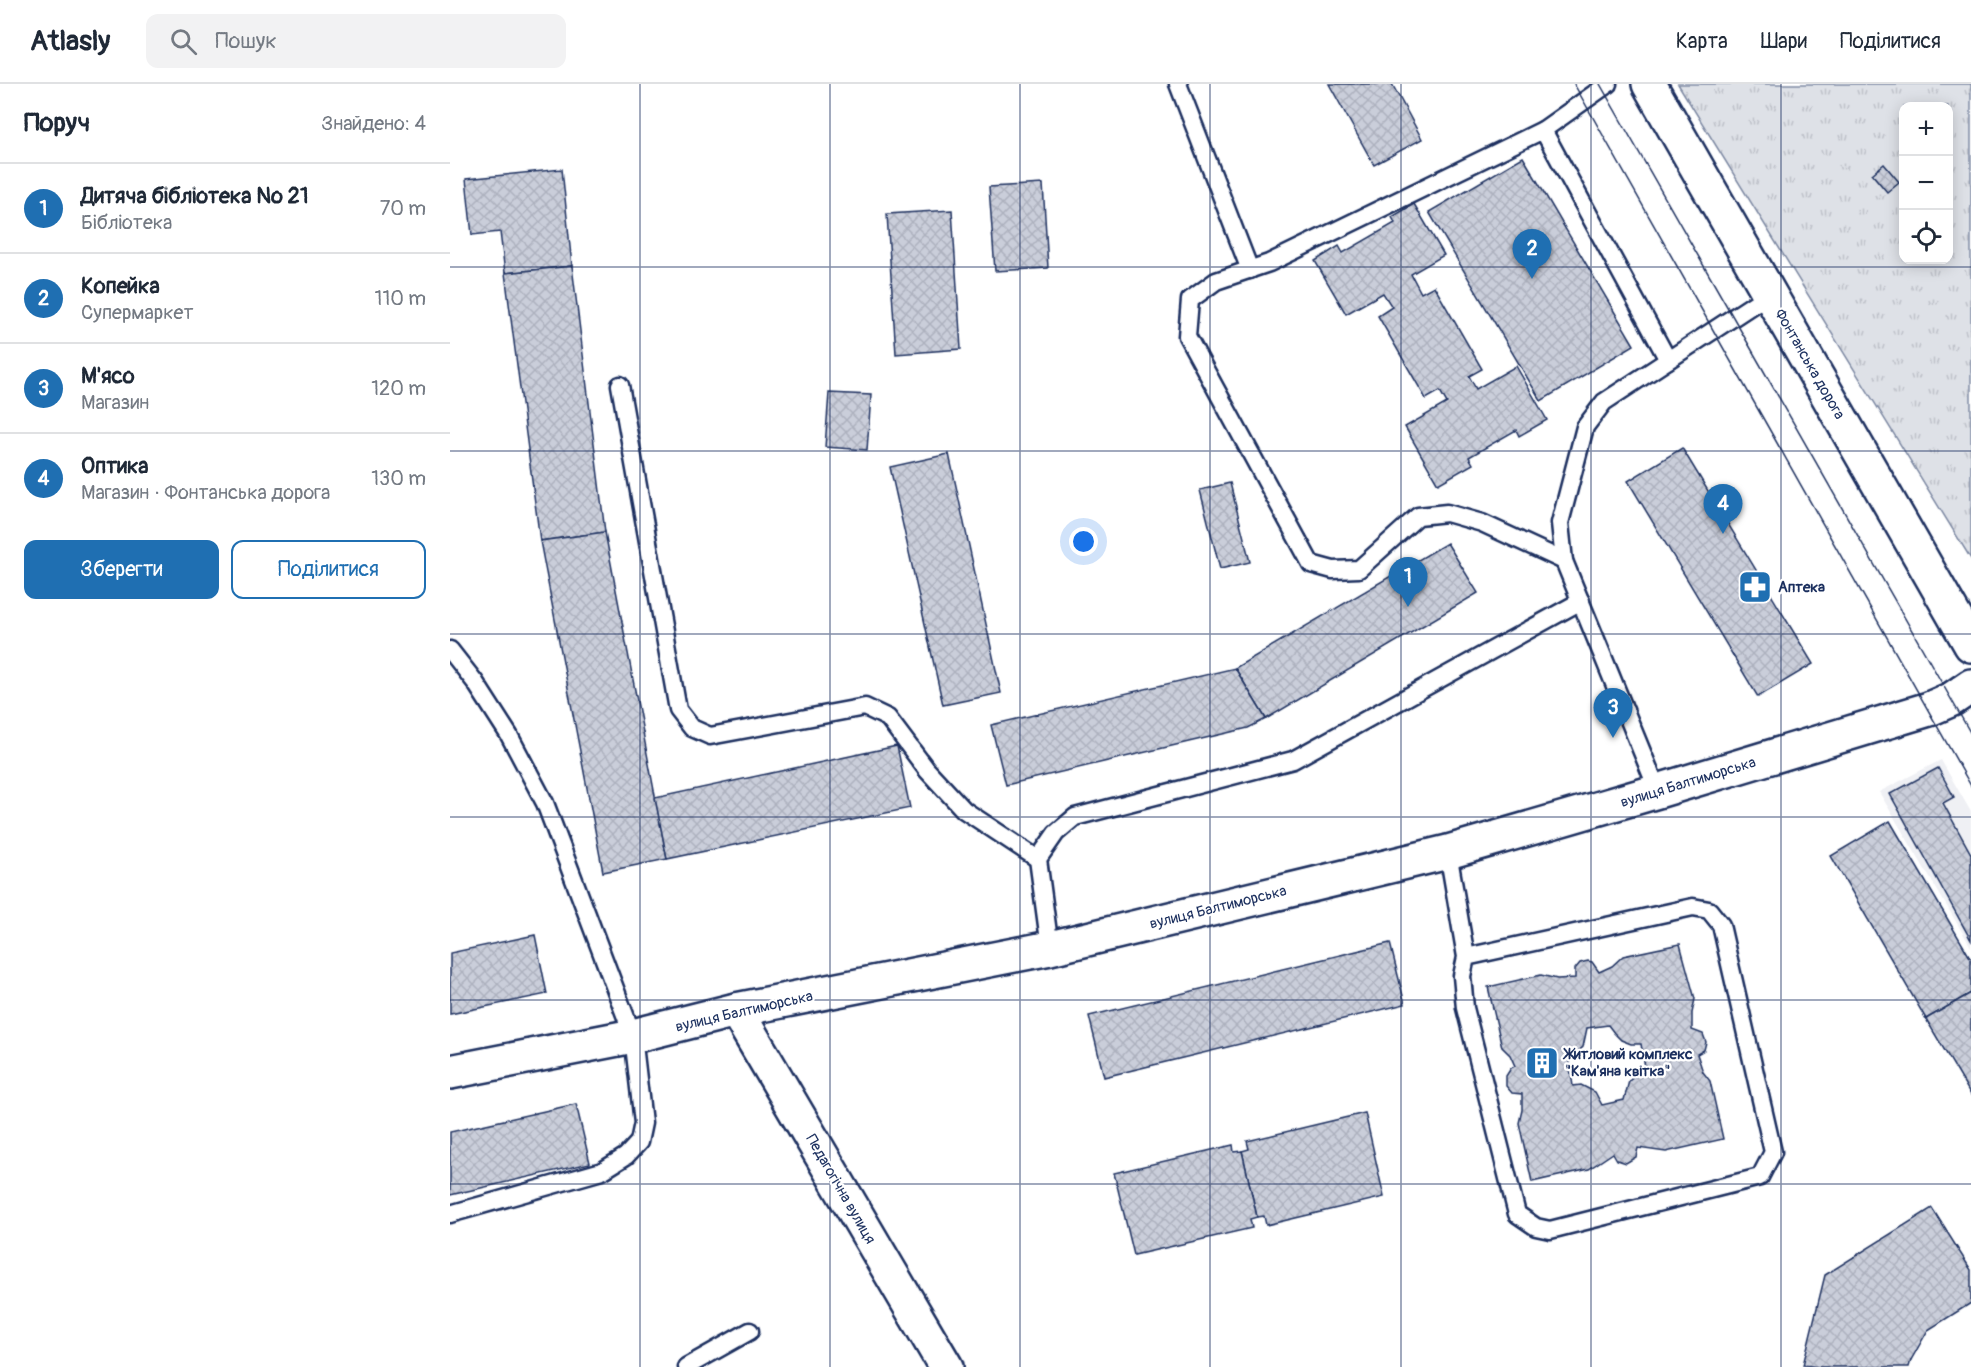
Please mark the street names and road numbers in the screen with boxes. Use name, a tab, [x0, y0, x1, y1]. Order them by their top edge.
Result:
street label: Фонтанська дорога	[1770, 306, 1849, 423]
street label: вулиця Балтиморська	[1618, 753, 1758, 812]
street label: вулиця Балтиморська	[1148, 881, 1289, 934]
street label: вулиця Балтиморська	[674, 986, 815, 1037]
street label: Педагогічна вулиця	[801, 1131, 880, 1247]

